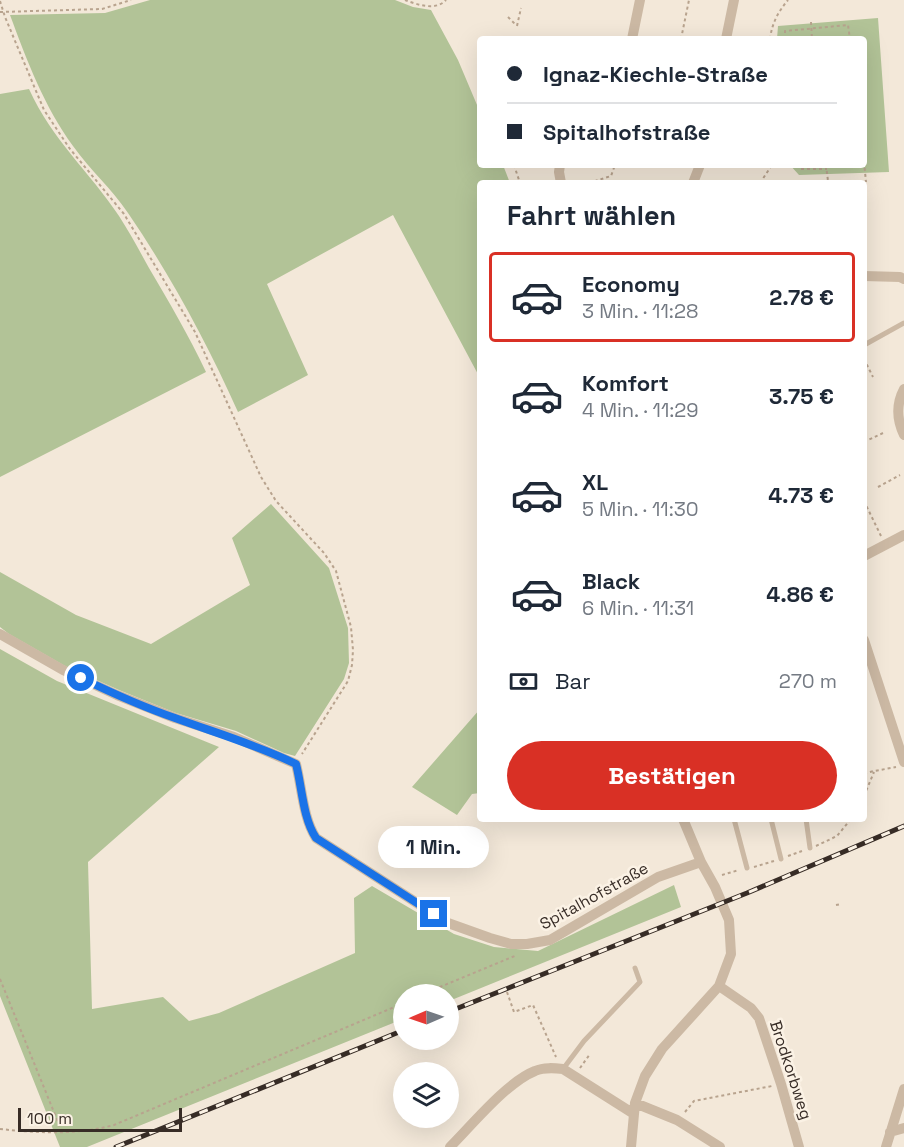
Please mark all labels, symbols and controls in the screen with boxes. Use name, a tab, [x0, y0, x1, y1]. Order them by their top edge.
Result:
text: Ignaz-Kiechle-Straße	[543, 60, 768, 88]
text: Spitalhofstraße	[543, 118, 711, 146]
text: Fahrt wählen	[507, 198, 676, 233]
icon: car	[510, 270, 564, 324]
text: Economy	[582, 270, 680, 298]
text: 2.78 €	[769, 283, 834, 311]
text: 3 Min. · 11:28	[582, 298, 698, 324]
icon: car	[510, 369, 564, 423]
text: Komfort	[582, 369, 669, 397]
text: 3.75 €	[769, 382, 834, 410]
text: 4 Min. · 11:29	[582, 397, 699, 423]
icon: car	[510, 468, 564, 522]
text: XL	[582, 468, 608, 496]
text: 4.73 €	[768, 481, 834, 509]
text: 5 Min. · 11:30	[582, 496, 699, 522]
icon: car	[510, 567, 564, 621]
text: Black	[582, 567, 640, 595]
text: 4.86 €	[766, 580, 834, 608]
text: 6 Min. · 11:31	[582, 595, 694, 621]
route start	[67, 664, 94, 691]
icon: cash	[507, 665, 540, 698]
text: Bar	[555, 667, 591, 695]
text: 270 m	[779, 668, 837, 694]
button: Bestätigen	[507, 741, 837, 810]
callout: 1 Min.	[378, 827, 490, 869]
text: 1 Min.	[406, 834, 461, 860]
street label: Spitalhofstraße	[536, 858, 652, 934]
route end	[420, 900, 447, 927]
north arrow	[393, 984, 459, 1050]
map controls	[393, 984, 459, 1128]
street label: Brodkorbweg	[765, 1018, 817, 1122]
button: layers	[393, 1062, 459, 1128]
scale bar	[18, 1105, 182, 1132]
text: 100 m	[27, 1108, 72, 1129]

